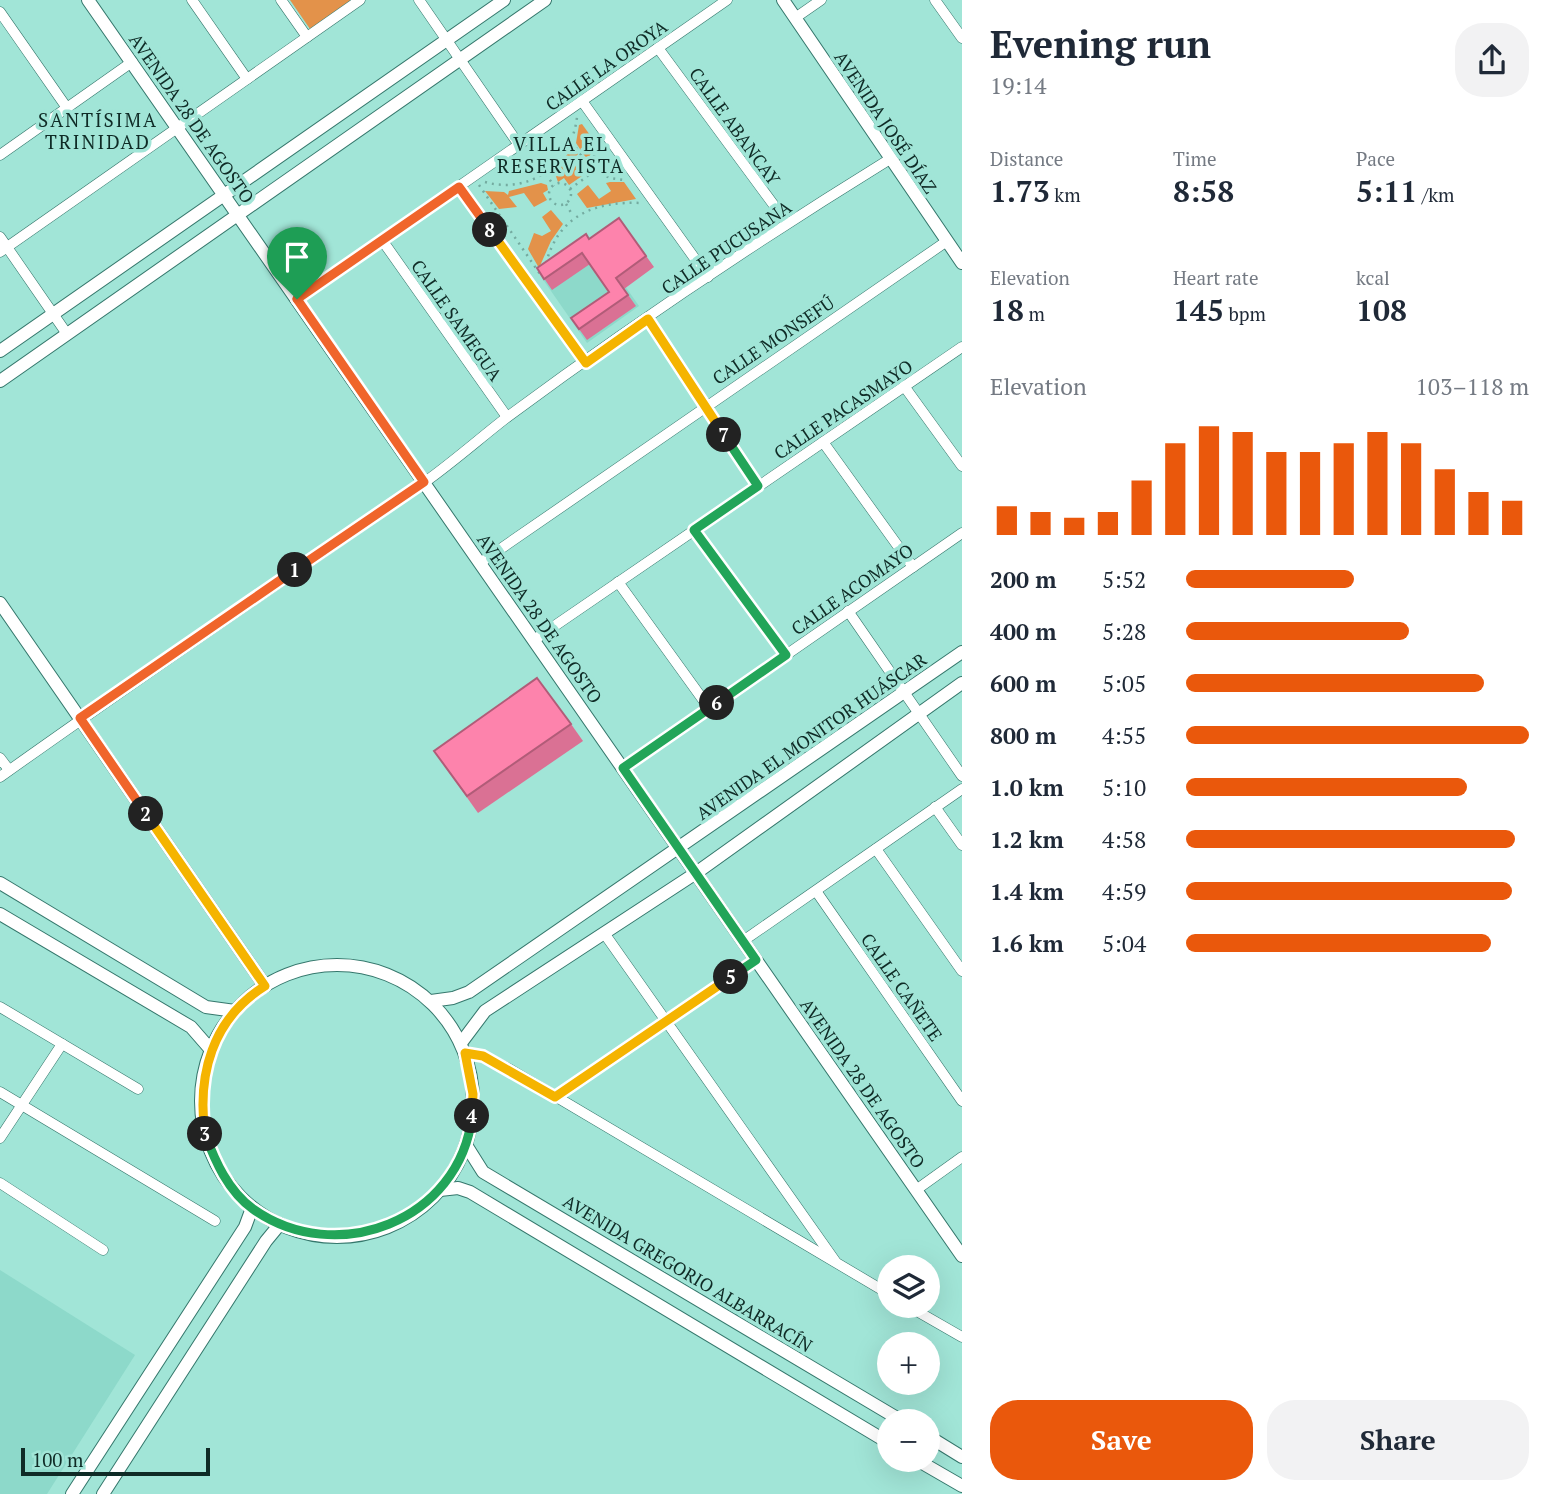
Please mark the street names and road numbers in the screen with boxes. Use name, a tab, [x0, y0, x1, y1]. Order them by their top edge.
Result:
street label: CALLE LA OROYA	[540, 14, 672, 116]
street label: AVENIDA 28 DE AGOSTO	[124, 28, 260, 208]
street label: AVENIDA JOSÉ DÍAZ	[829, 46, 943, 198]
street label: CALLE ABANCAY	[684, 62, 786, 190]
street label: CALLE PUCUSANA	[656, 194, 796, 299]
street label: CALLE SAMEGUA	[406, 255, 508, 386]
street label: CALLE MONSEFÚ	[707, 290, 839, 390]
street label: CALLE PACASMAYO	[769, 354, 917, 464]
street label: AVENIDA 28 DE AGOSTO	[472, 528, 608, 708]
street label: CALLE ACOMAYO	[786, 538, 918, 640]
street label: AVENIDA EL MONITOR HUÁSCAR	[691, 647, 931, 825]
street label: CALLE CAÑETE	[856, 928, 948, 1046]
street label: AVENIDA 28 DE AGOSTO	[795, 993, 931, 1173]
street label: AVENIDA GREGORIO ALBARRACÍN	[559, 1189, 817, 1357]

